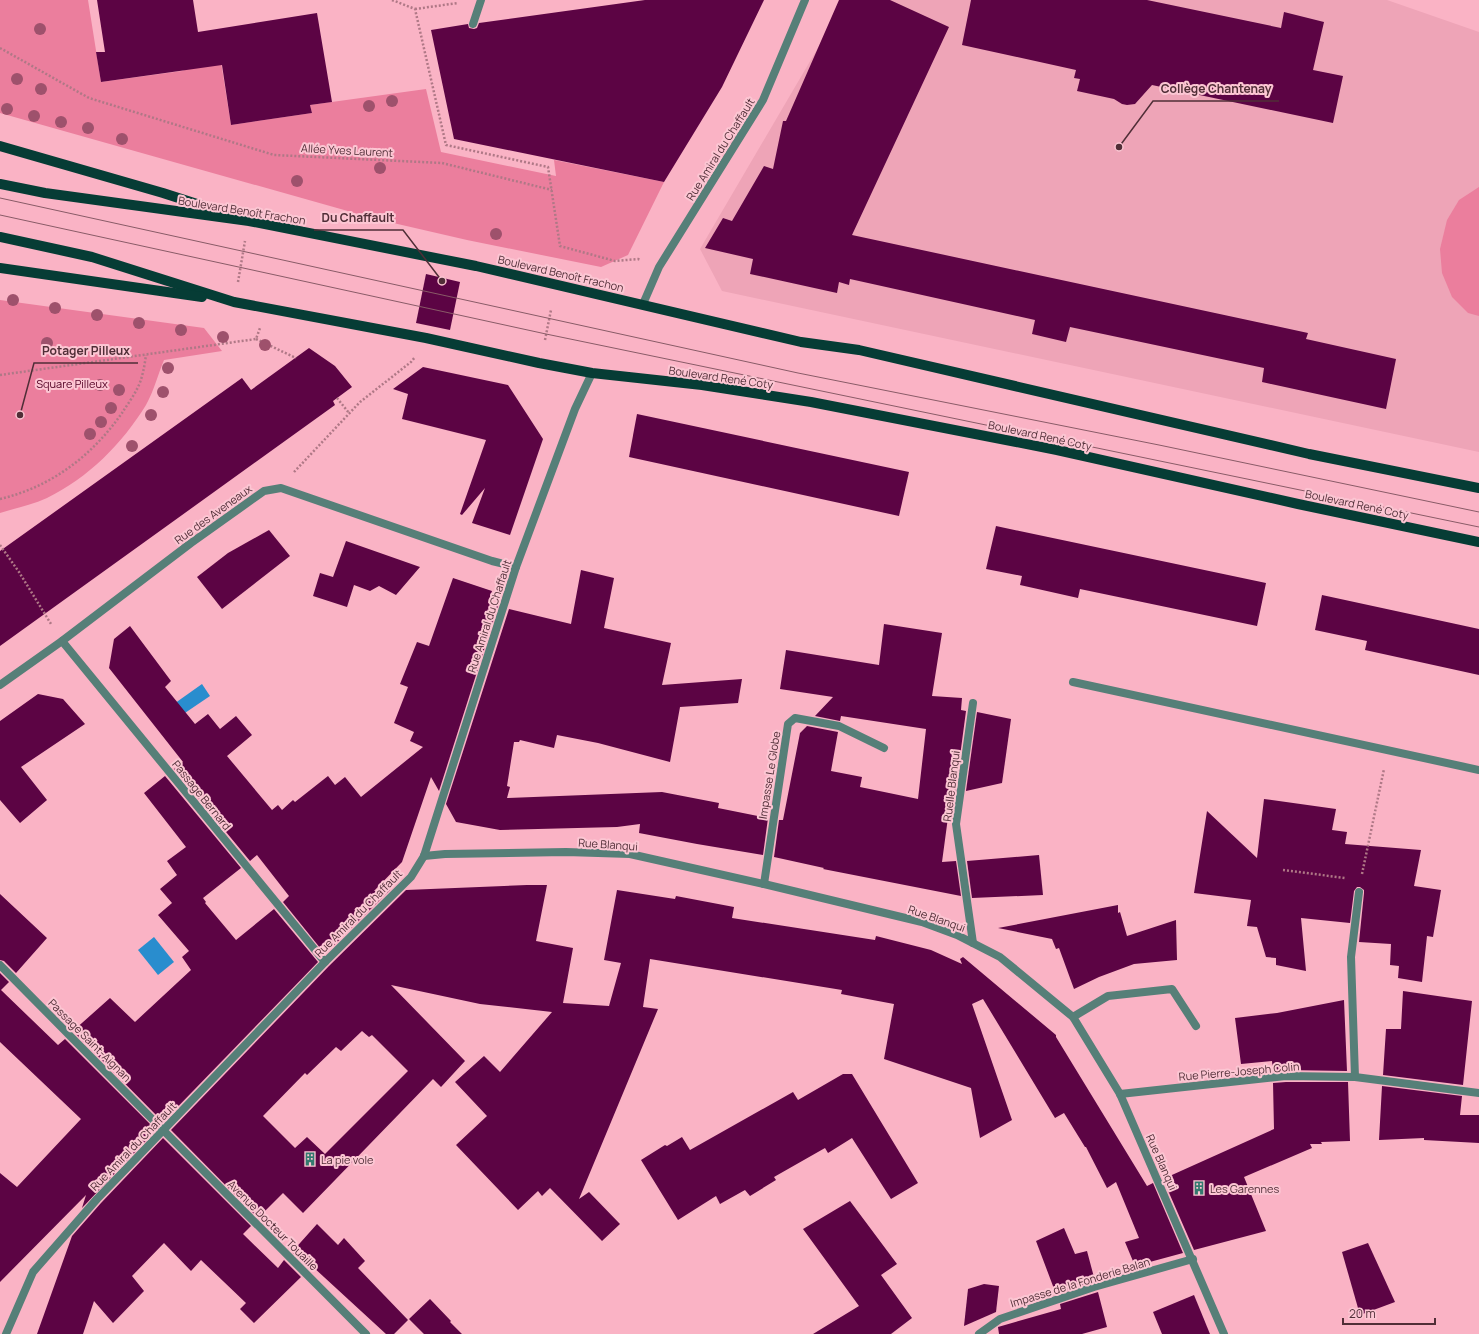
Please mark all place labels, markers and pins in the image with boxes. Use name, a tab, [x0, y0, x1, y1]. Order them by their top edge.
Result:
callout: Collège Chantenay	[1153, 77, 1279, 101]
callout: Du Chaffault	[314, 206, 403, 230]
callout: Potager Pilleux	[34, 339, 138, 363]
building icon: La pie vole	[302, 1151, 318, 1167]
place label: La pie vole	[321, 1152, 374, 1167]
building icon: Les Garennes	[1191, 1180, 1207, 1196]
place label: Les Garennes	[1210, 1181, 1279, 1196]

